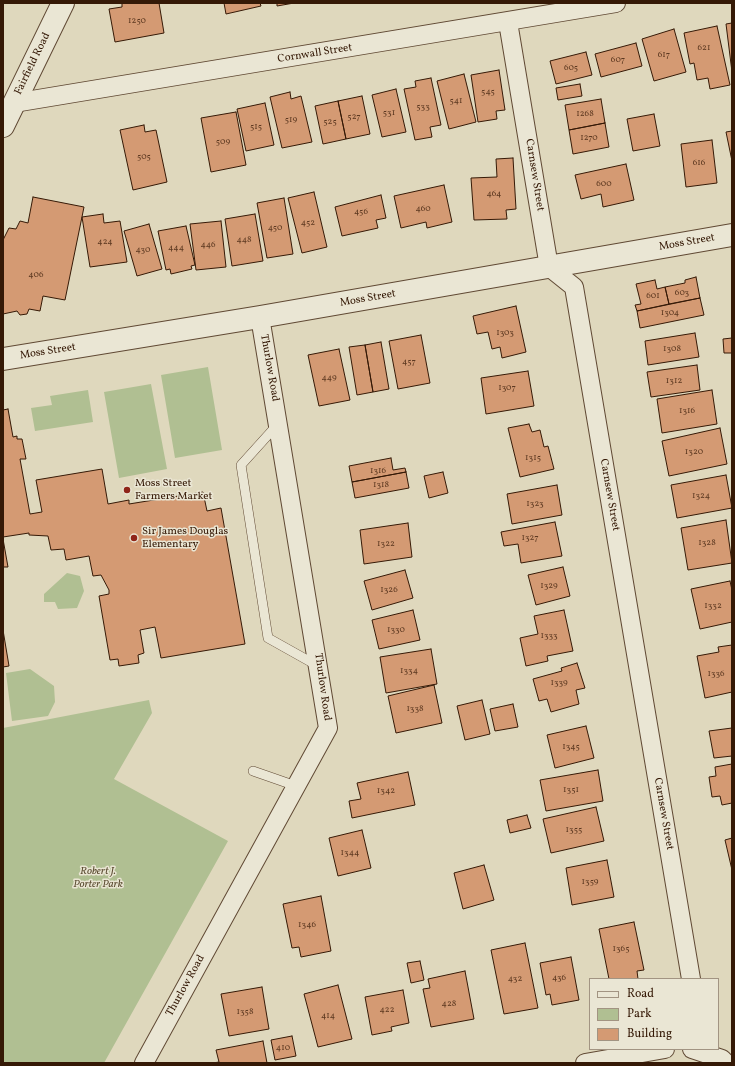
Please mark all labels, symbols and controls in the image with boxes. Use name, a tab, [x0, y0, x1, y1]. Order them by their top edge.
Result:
house number: 1250	[128, 16, 146, 26]
street label: Fairfield Road	[12, 31, 54, 97]
street label: Cornwall Street	[277, 42, 353, 66]
house number: 621	[698, 43, 710, 53]
house number: 617	[658, 50, 670, 60]
house number: 607	[611, 55, 625, 65]
house number: 605	[564, 63, 578, 73]
house number: 545	[481, 87, 495, 97]
house number: 541	[449, 96, 463, 106]
house number: 533	[416, 102, 430, 112]
house number: 531	[383, 108, 395, 118]
house number: 1268	[576, 109, 594, 119]
house number: 527	[347, 112, 361, 122]
house number: 519	[285, 115, 297, 125]
house number: 525	[323, 117, 337, 127]
house number: 515	[250, 122, 262, 132]
house number: 1270	[580, 133, 598, 143]
house number: 509	[216, 137, 230, 147]
street label: Carnsew Street	[522, 138, 546, 212]
house number: 505	[137, 152, 151, 162]
house number: 616	[693, 158, 705, 168]
house number: 600	[596, 179, 612, 189]
house number: 464	[487, 189, 501, 199]
house number: 460	[415, 204, 431, 214]
house number: 456	[354, 207, 368, 217]
house number: 452	[301, 218, 315, 228]
house number: 450	[268, 223, 282, 233]
street label: Moss Street	[658, 232, 716, 254]
house number: 448	[236, 235, 252, 245]
house number: 424	[97, 237, 113, 247]
house number: 446	[200, 240, 216, 250]
house number: 444	[168, 243, 184, 253]
house number: 430	[136, 245, 150, 255]
house number: 406	[28, 270, 44, 280]
street label: Moss Street	[339, 288, 397, 310]
house number: 603	[675, 288, 689, 298]
house number: 601	[646, 291, 660, 301]
house number: 1304	[661, 308, 679, 318]
house number: 1303	[496, 328, 514, 338]
street label: Thurlow Road	[257, 333, 281, 403]
street label: Moss Street	[19, 341, 77, 363]
house number: 1308	[663, 344, 681, 354]
house number: 457	[402, 357, 416, 367]
house number: 449	[321, 373, 337, 383]
house number: 1312	[666, 376, 682, 386]
house number: 1307	[498, 383, 516, 393]
house number: 1316	[679, 406, 695, 416]
house number: 1320	[685, 447, 703, 457]
house number: 1315	[525, 453, 541, 463]
street label: Carnsew Street	[596, 458, 622, 532]
house number: 1316	[370, 466, 386, 476]
place label: Moss Street Farmers Market	[135, 477, 212, 503]
house number: 1318	[373, 480, 389, 490]
marker: Moss Street Farmers Market	[122, 485, 132, 495]
house number: 1324	[692, 491, 710, 501]
house number: 1323	[526, 499, 544, 509]
place label: Sir James Douglas Elementary	[142, 525, 228, 551]
marker: Sir James Douglas Elementary	[129, 533, 139, 543]
house number: 1327	[521, 533, 539, 543]
house number: 1328	[698, 538, 716, 548]
house number: 1322	[377, 539, 395, 549]
house number: 1329	[540, 581, 558, 591]
house number: 1326	[380, 585, 398, 595]
house number: 1332	[704, 601, 722, 611]
house number: 1330	[387, 625, 405, 635]
house number: 1333	[540, 631, 558, 641]
street label: Thurlow Road	[311, 652, 333, 722]
house number: 1334	[400, 666, 418, 676]
house number: 1336	[707, 669, 725, 679]
house number: 1339	[550, 678, 568, 688]
house number: 1338	[406, 704, 424, 714]
house number: 1345	[562, 742, 580, 752]
street label: Carnsew Street	[650, 777, 676, 851]
house number: 1351	[563, 785, 579, 795]
house number: 1342	[377, 786, 395, 796]
house number: 1355	[566, 825, 582, 835]
house number: 1344	[341, 848, 359, 858]
park label: Robert J. Porter Park	[73, 865, 123, 891]
house number: 1359	[582, 877, 598, 887]
house number: 1346	[298, 920, 316, 930]
house number: 1365	[613, 944, 629, 954]
street label: Thurlow Road	[164, 953, 208, 1019]
house number: 436	[552, 973, 566, 983]
house number: 432	[508, 974, 522, 984]
legend	[589, 978, 719, 1050]
text: Road	[627, 986, 654, 1002]
house number: 428	[442, 999, 456, 1009]
house number: 422	[379, 1005, 395, 1015]
text: Park	[627, 1006, 652, 1022]
house number: 1358	[236, 1007, 254, 1017]
house number: 414	[321, 1011, 335, 1021]
text: Building	[627, 1026, 672, 1042]
house number: 410	[276, 1043, 290, 1053]

